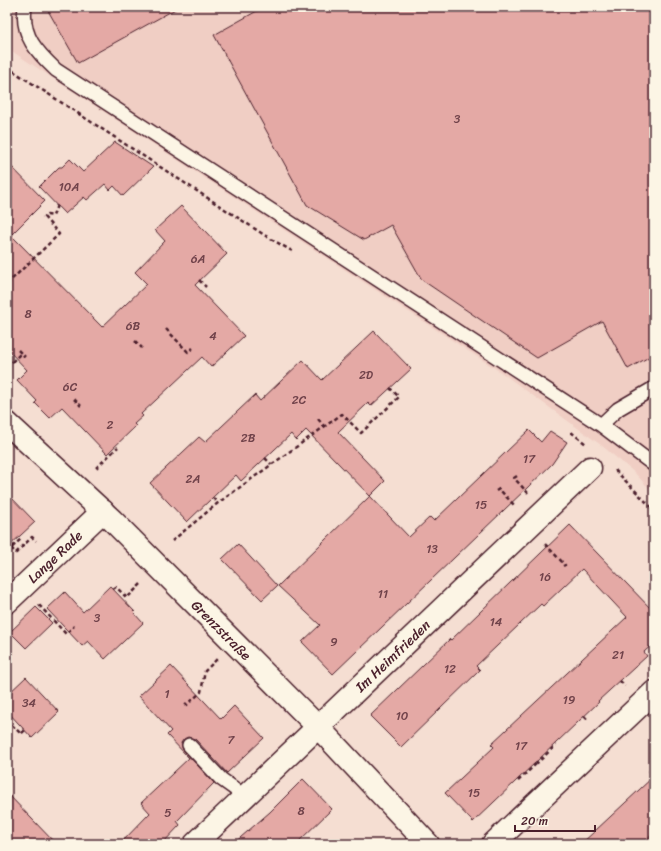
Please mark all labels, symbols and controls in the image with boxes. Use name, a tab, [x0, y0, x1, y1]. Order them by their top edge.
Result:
house number: 3	[454, 108, 461, 130]
house number: 10A	[59, 176, 79, 198]
house number: 6A	[191, 248, 205, 270]
house number: 8	[24, 303, 32, 325]
house number: 6B	[126, 315, 141, 337]
house number: 4	[209, 325, 217, 347]
house number: 2D	[359, 364, 374, 386]
house number: 6C	[63, 376, 78, 398]
house number: 2C	[292, 389, 307, 411]
house number: 2	[107, 414, 114, 436]
house number: 2B	[241, 427, 256, 449]
house number: 17	[523, 448, 536, 470]
house number: 2A	[186, 468, 201, 490]
house number: 15	[475, 494, 487, 516]
street label: Lange Rade	[21, 524, 89, 589]
house number: 13	[426, 538, 438, 560]
house number: 16	[539, 566, 551, 588]
house number: 11	[378, 583, 388, 605]
street label: Grenzstraße	[185, 594, 258, 666]
house number: 3	[94, 607, 101, 629]
house number: 14	[490, 611, 503, 633]
street label: Im Heimfrieden	[348, 613, 437, 699]
house number: 9	[330, 631, 338, 653]
house number: 21	[612, 644, 624, 666]
house number: 12	[444, 658, 456, 680]
house number: 1	[164, 683, 170, 705]
house number: 19	[563, 689, 575, 711]
house number: 34	[22, 692, 37, 714]
house number: 10	[396, 705, 409, 727]
house number: 7	[228, 729, 236, 751]
house number: 17	[515, 735, 528, 757]
house number: 15	[468, 782, 480, 804]
house number: 8	[297, 800, 305, 822]
house number: 5	[164, 802, 172, 824]
scale bar	[515, 807, 595, 833]
text: 20 m	[521, 810, 548, 832]

